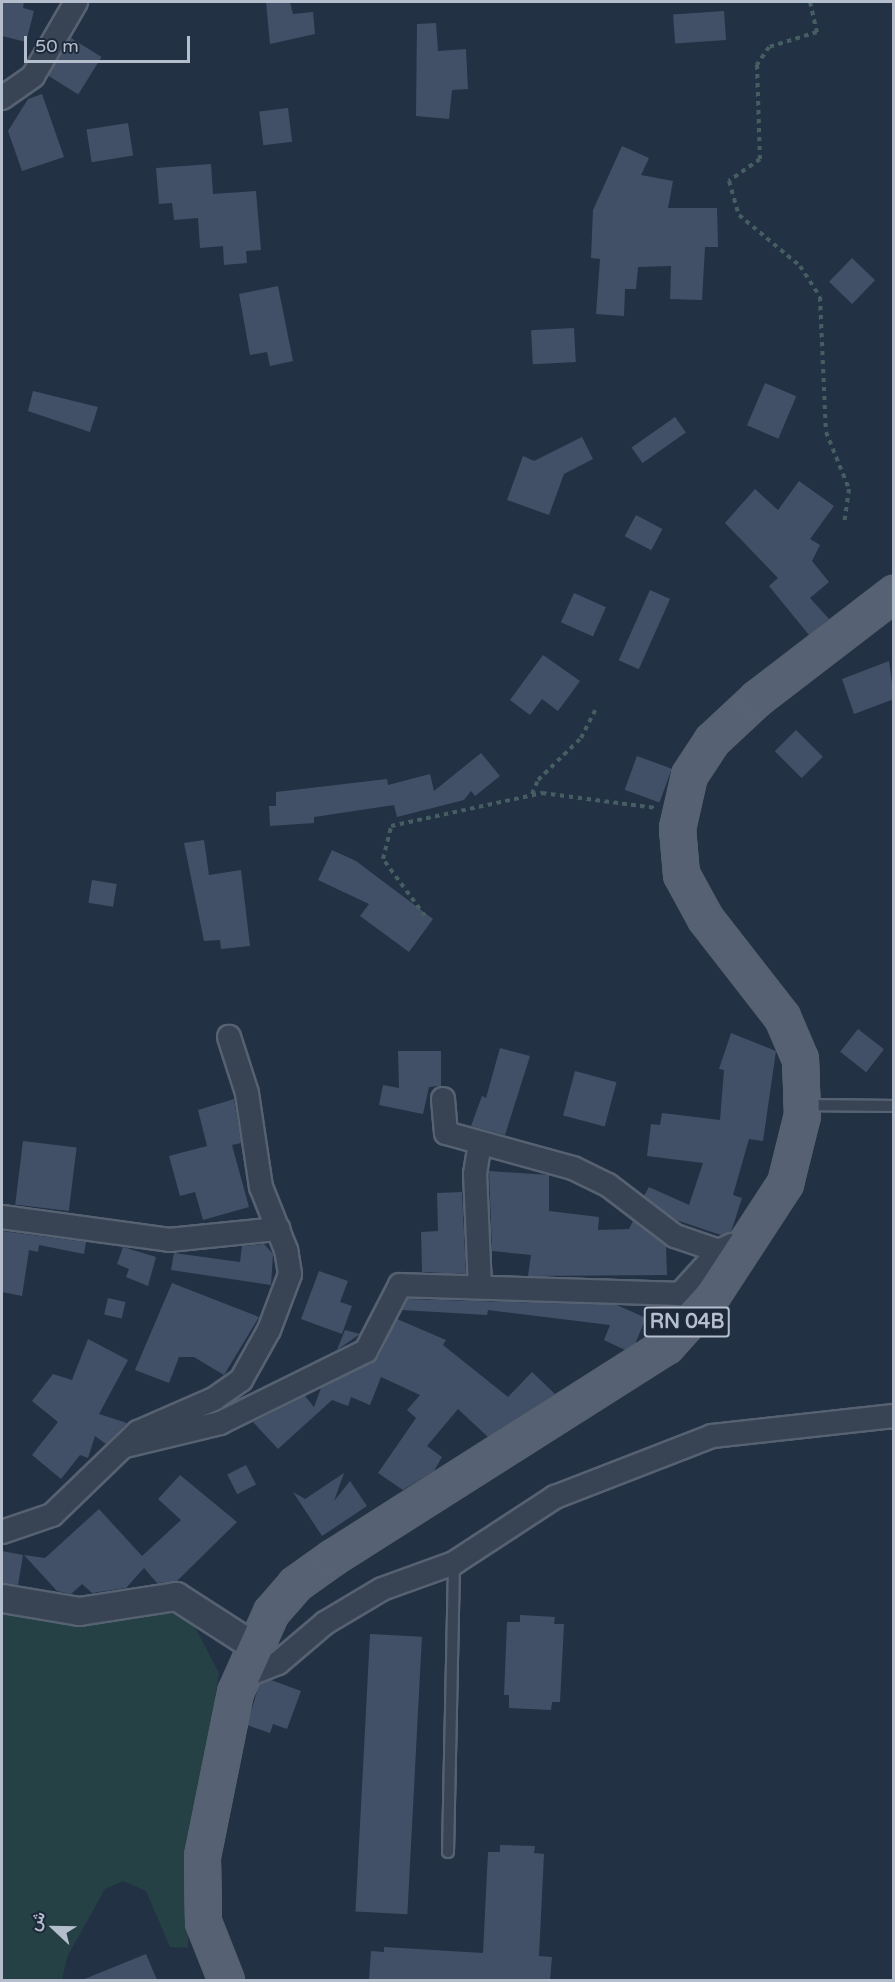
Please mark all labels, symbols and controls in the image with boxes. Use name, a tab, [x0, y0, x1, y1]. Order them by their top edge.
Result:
scale bar	[27, 24, 194, 62]
text: 50 m	[35, 35, 79, 57]
road number: RN 04B	[644, 1305, 730, 1339]
north arrow	[24, 1898, 84, 1958]
text: ش	[24, 1909, 50, 1934]

